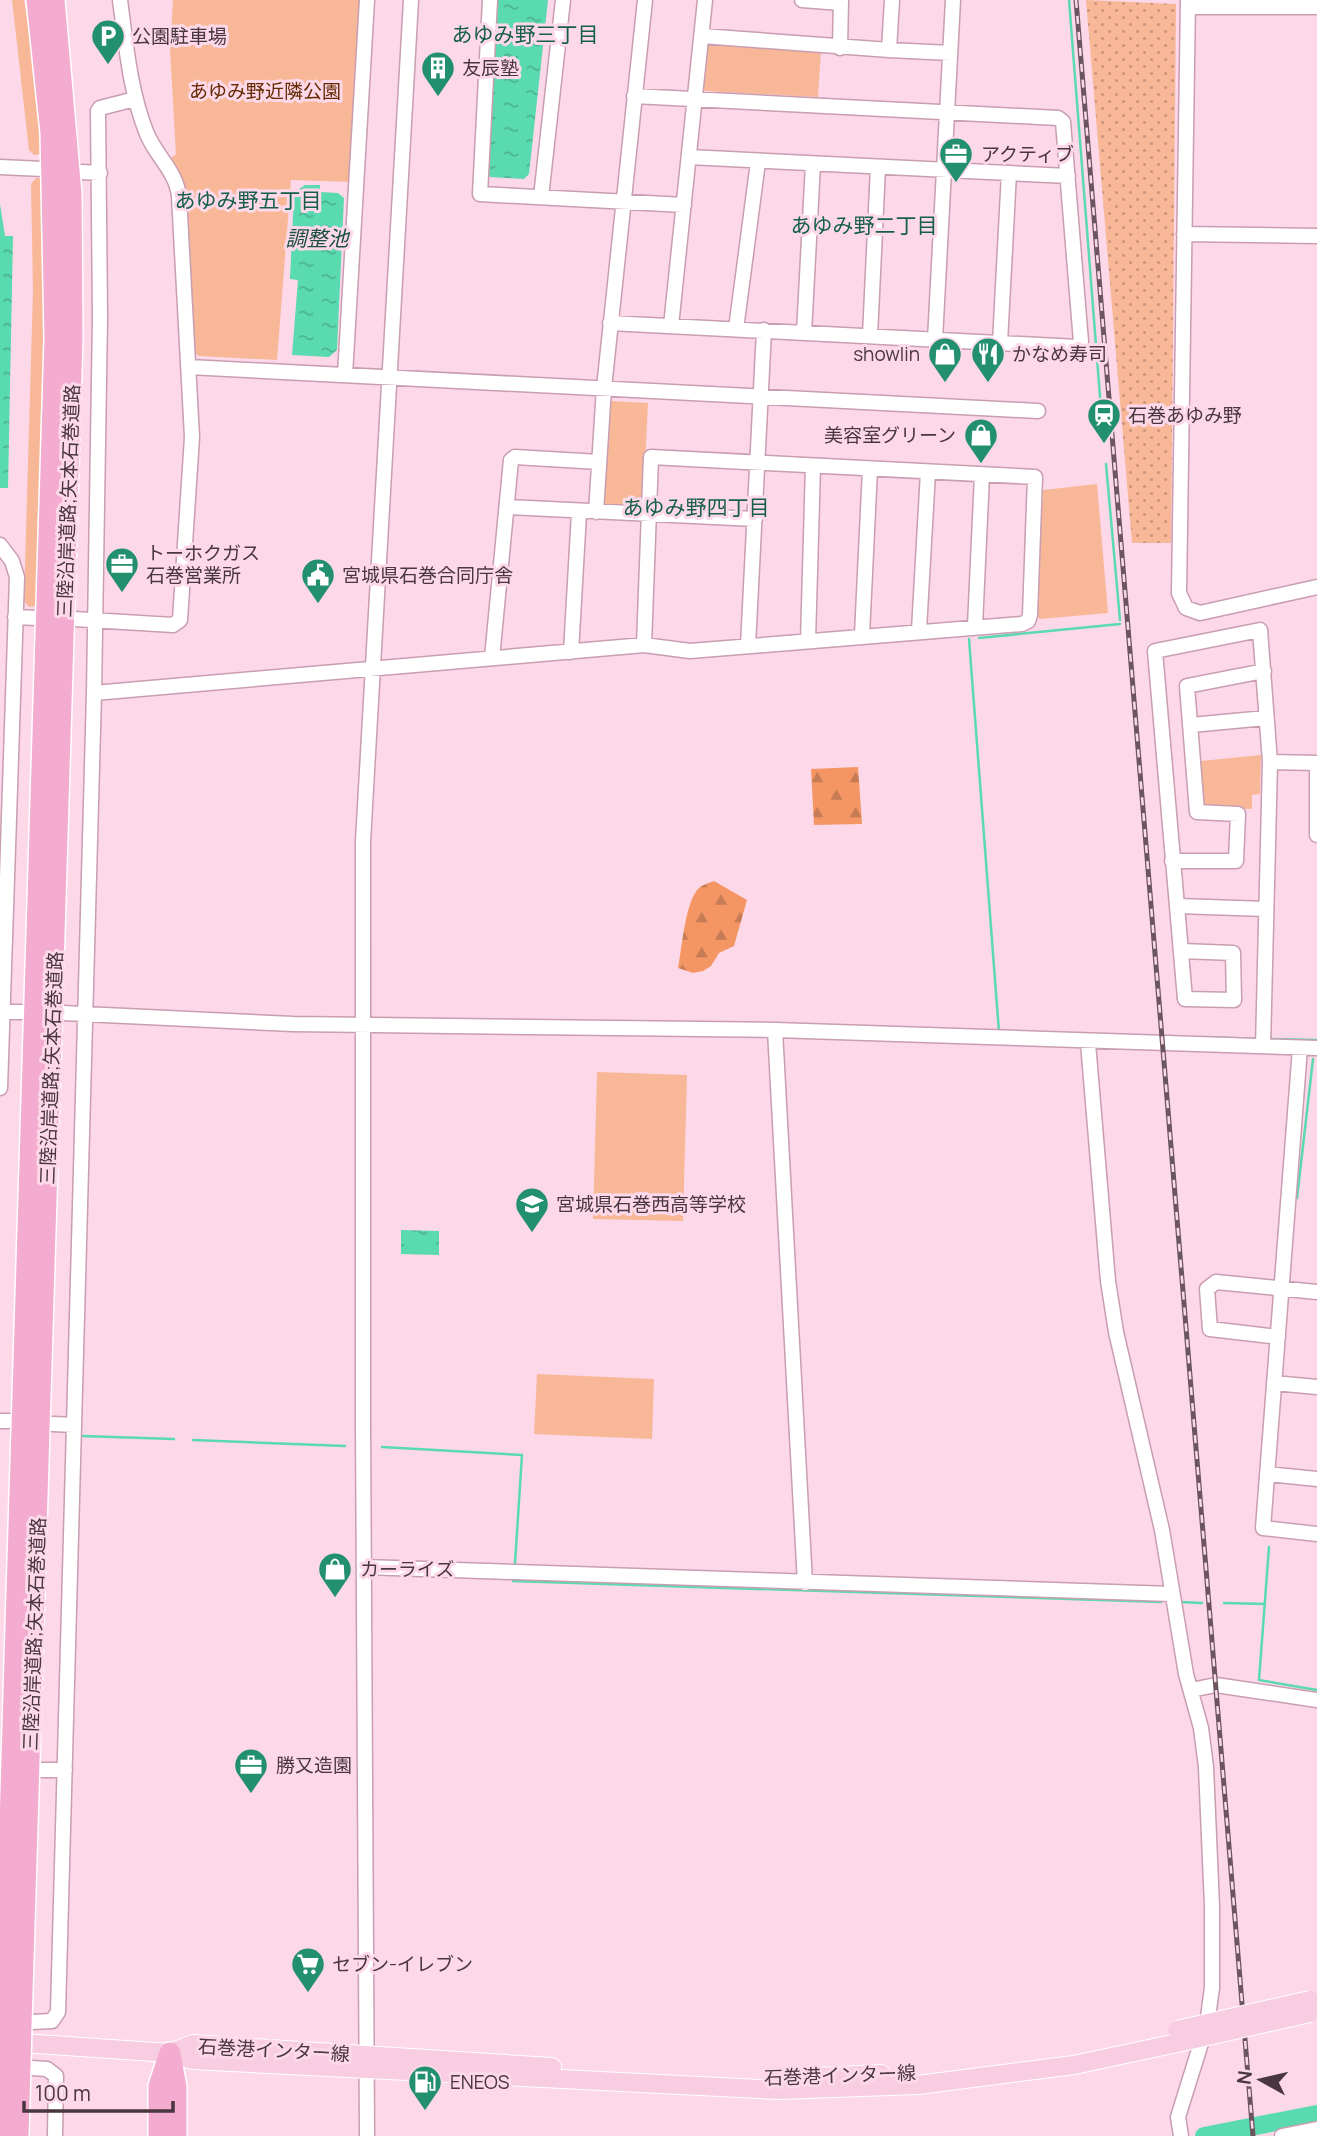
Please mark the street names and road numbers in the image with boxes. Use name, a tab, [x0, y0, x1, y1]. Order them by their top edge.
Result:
street label: 三陸沿岸道路;矢本石巻道路	[51, 384, 85, 618]
street label: 三陸沿岸道路;矢本石巻道路	[34, 951, 68, 1185]
street label: 三陸沿岸道路;矢本石巻道路	[17, 1517, 51, 1751]
street label: 石巻港インター線	[197, 2033, 351, 2067]
street label: 石巻港インター線	[764, 2059, 916, 2091]

